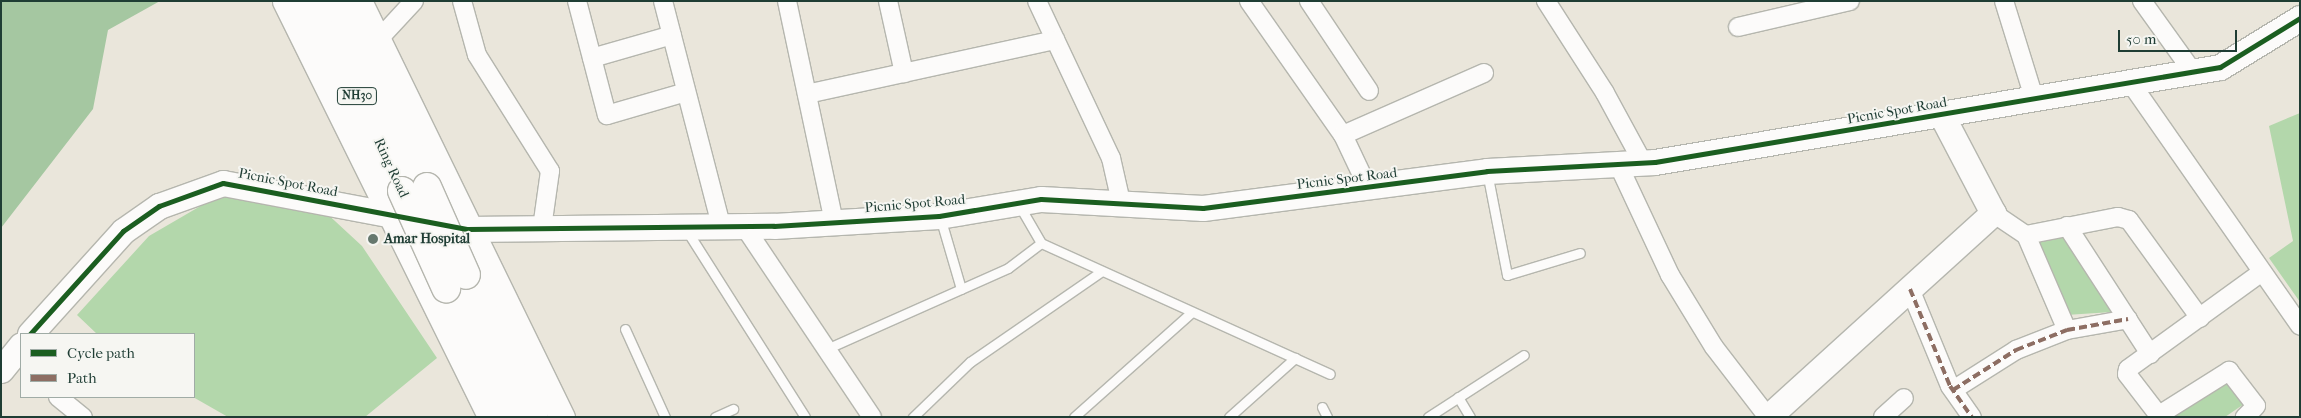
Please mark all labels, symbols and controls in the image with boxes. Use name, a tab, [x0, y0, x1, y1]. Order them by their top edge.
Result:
scale bar	[2121, 20, 2240, 52]
text: 50 m	[2126, 30, 2156, 48]
road number: NH30	[336, 86, 378, 105]
street label: Picnic Spot Road	[1846, 94, 1948, 128]
street label: Ring Road	[370, 135, 412, 201]
street label: Picnic Spot Road	[237, 165, 339, 201]
street label: Picnic Spot Road	[1296, 165, 1398, 193]
street label: Picnic Spot Road	[864, 191, 966, 217]
place label: Amar Hospital	[384, 231, 470, 247]
marker: Amar Hospital	[366, 232, 380, 246]
legend	[20, 333, 195, 398]
text: Cycle path	[67, 344, 135, 362]
text: Path	[67, 369, 97, 387]

